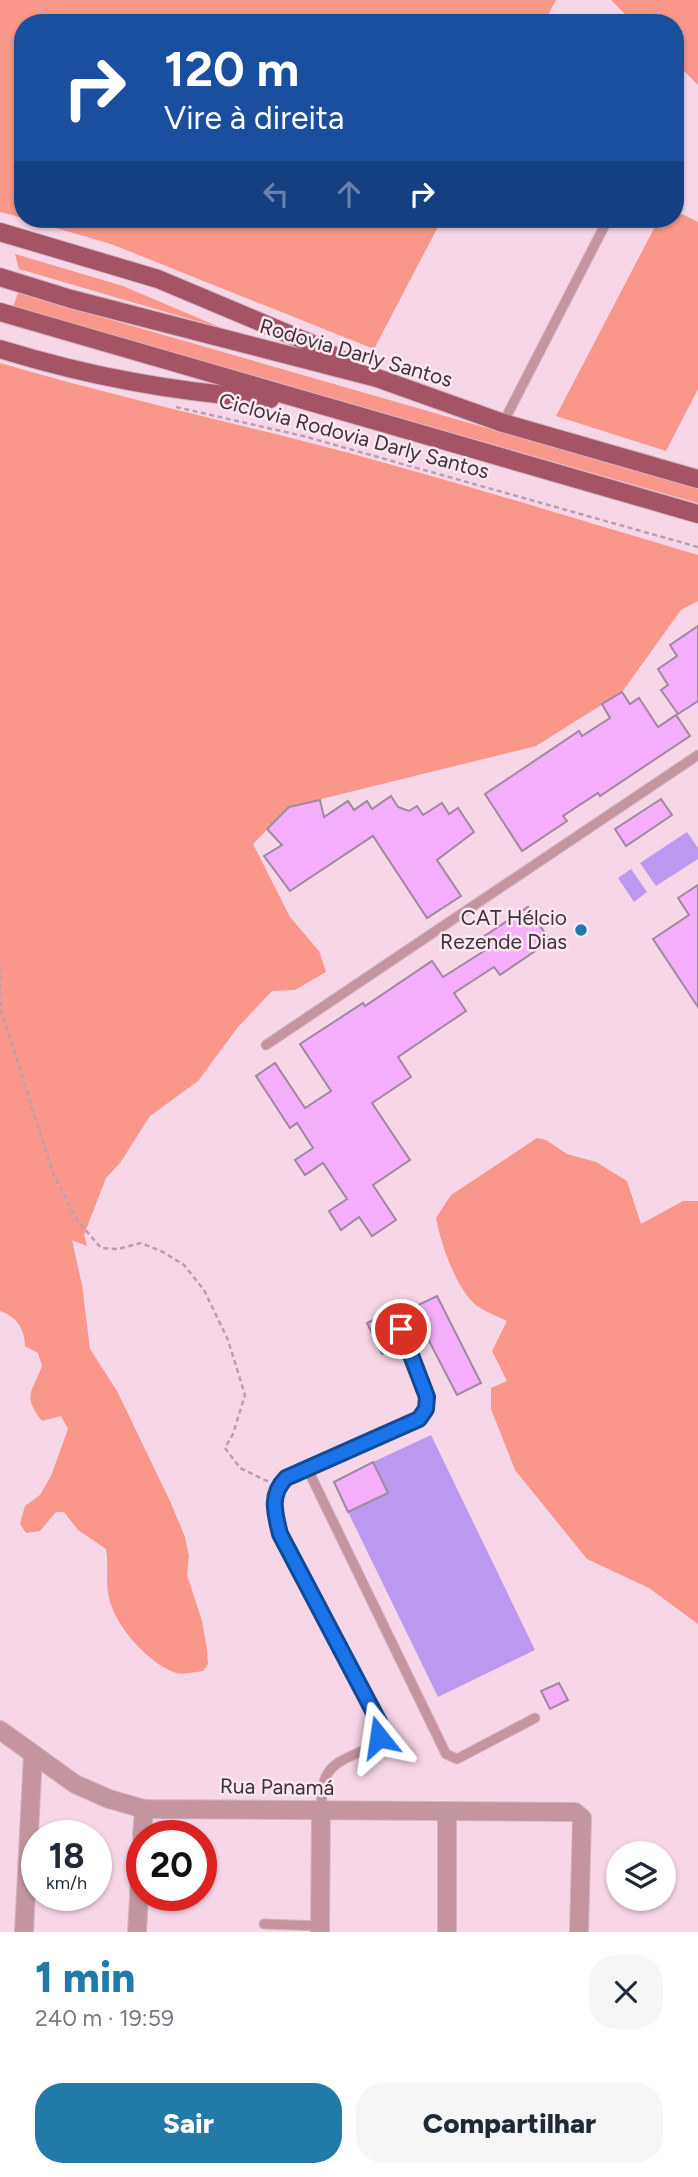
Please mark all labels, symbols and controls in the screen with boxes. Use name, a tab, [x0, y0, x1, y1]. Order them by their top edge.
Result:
text: 120 m	[164, 39, 299, 98]
icon: right	[49, 42, 140, 133]
text: Vire à direita	[164, 99, 344, 137]
icon: left	[257, 175, 295, 213]
icon: ahead	[330, 175, 368, 213]
icon: right	[403, 175, 441, 213]
street label: Rodovia Darly Santos	[257, 313, 455, 392]
street label: Ciclovia Rodovia Darly Santos	[216, 387, 492, 484]
place label: CAT Hélcio Rezende Dias	[440, 905, 567, 954]
marker: CAT Hélcio Rezende Dias	[573, 922, 589, 938]
pin	[371, 1299, 431, 1359]
icon: arrive	[382, 1310, 420, 1348]
position arrow	[342, 1700, 416, 1774]
street label: Rua Panamá	[220, 1773, 334, 1800]
speed limit sign: 20	[126, 1820, 217, 1911]
text: 18	[48, 1835, 85, 1877]
map controls	[606, 1841, 676, 1911]
button: layers	[606, 1841, 676, 1911]
text: km/h	[46, 1872, 87, 1894]
text: 1 min	[35, 1952, 135, 2003]
button: close	[589, 1955, 663, 2029]
text: 240 m · 19:59	[35, 2004, 174, 2032]
button: Sair	[35, 2083, 342, 2163]
button: Compartilhar	[356, 2083, 663, 2163]

